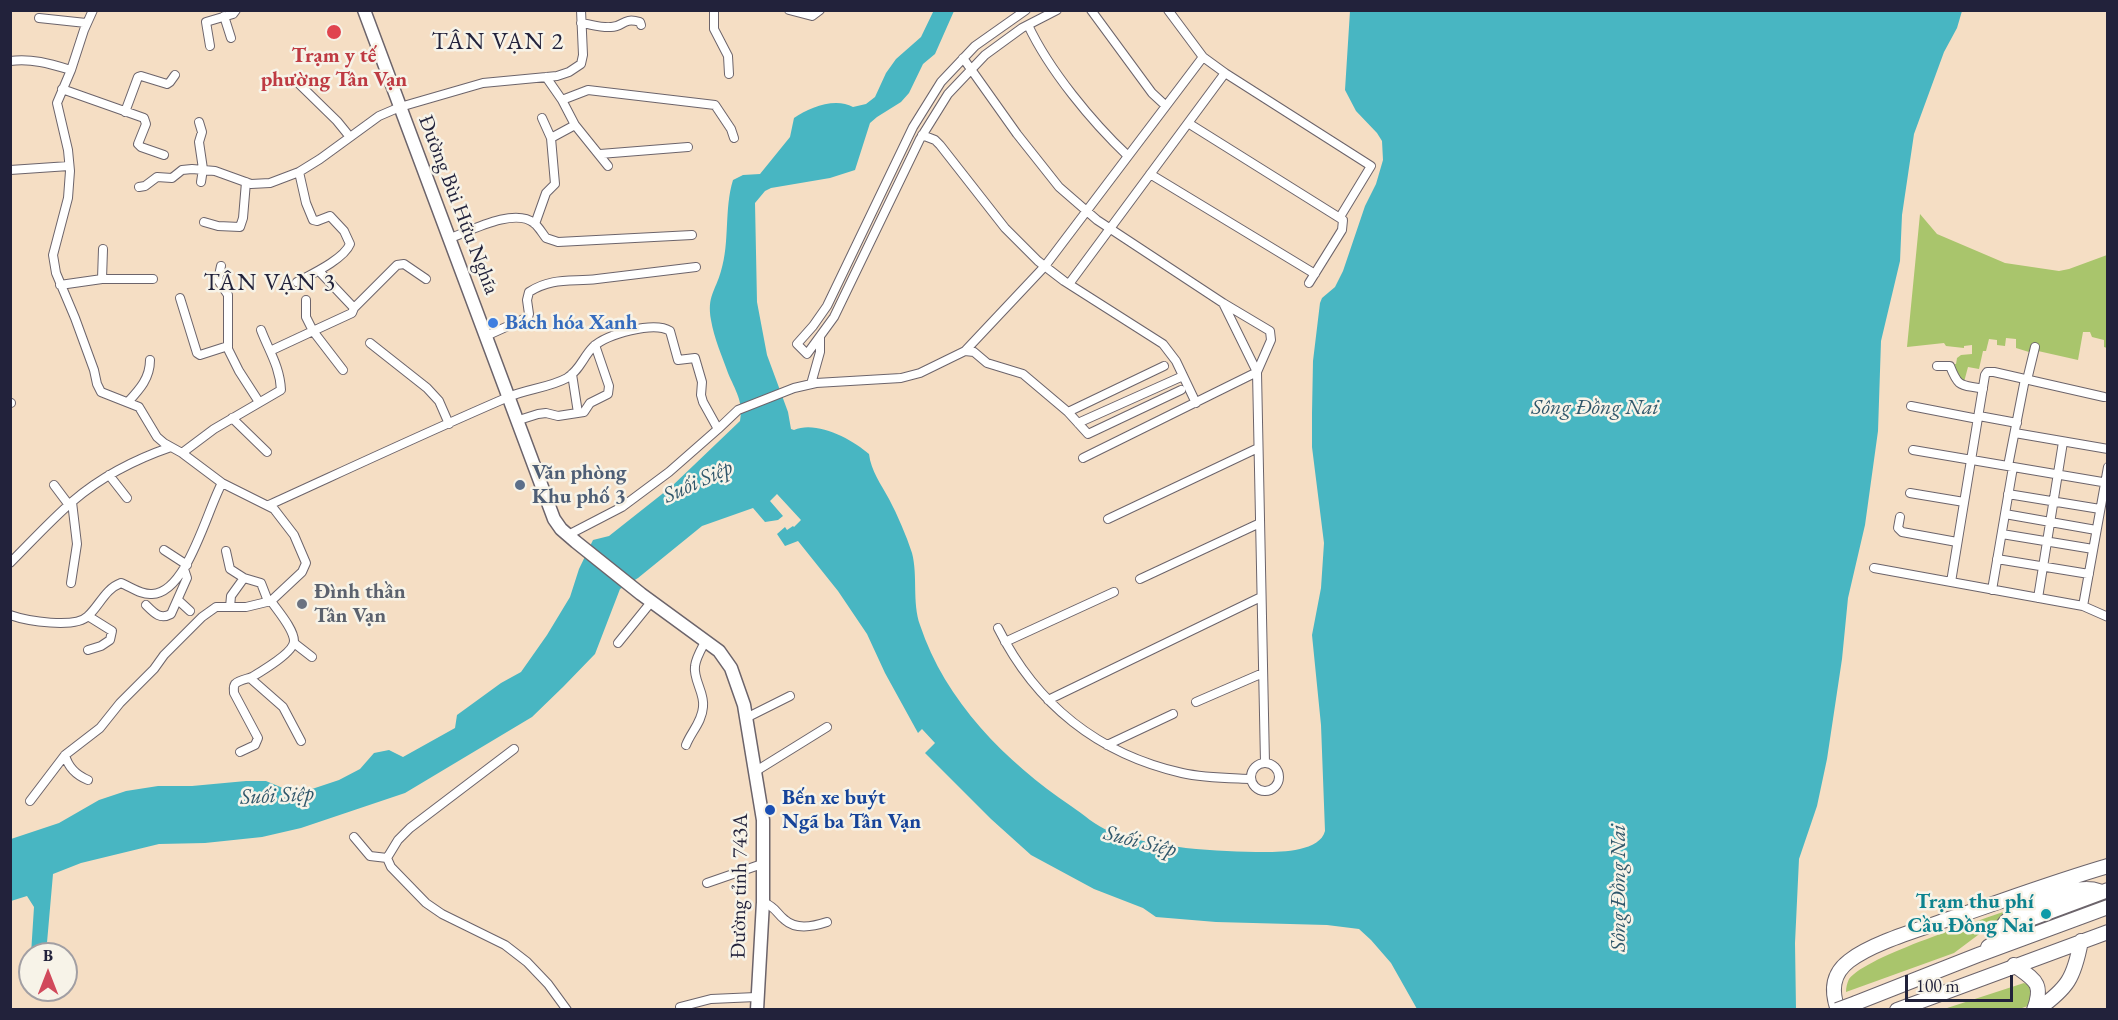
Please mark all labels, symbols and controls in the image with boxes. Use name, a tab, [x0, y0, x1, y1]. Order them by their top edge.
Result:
marker: Trạm y tế phường Tân Vạn	[325, 23, 343, 41]
district label: TÂN VẠN 2	[432, 28, 564, 56]
place label: Trạm y tế phường Tân Vạn	[261, 43, 407, 93]
street label: Đường Bùi Hữu Nghĩa	[412, 112, 504, 298]
district label: TÂN VẠN 3	[204, 269, 336, 297]
place label: Bách hóa Xanh	[505, 310, 637, 336]
marker: Bách hóa Xanh	[486, 316, 500, 330]
water label: Sông Đồng Nai	[1531, 395, 1659, 421]
water label: Suối Siệp	[659, 454, 737, 510]
place label: Văn phòng Khu phố 3	[532, 460, 627, 510]
marker: Văn phòng Khu phố 3	[513, 478, 527, 492]
place label: Đình thần Tân Vạn	[314, 579, 406, 629]
marker: Đình thần Tân Vạn	[295, 597, 309, 611]
water label: Suối Siệp	[239, 781, 315, 811]
place label: Bến xe buýt Ngã ba Tân Vạn	[782, 785, 921, 835]
marker: Bến xe buýt Ngã ba Tân Vạn	[763, 803, 777, 817]
street label: Đường tỉnh 743A	[726, 813, 754, 959]
water label: Suối Siệp	[1101, 820, 1179, 864]
water label: Sông Đồng Nai	[1606, 824, 1632, 952]
place label: Trạm thu phí Cầu Đồng Nai	[1908, 889, 2034, 939]
marker: Trạm thu phí Cầu Đồng Nai	[2039, 907, 2053, 921]
north arrow	[18, 942, 78, 1002]
text: B	[43, 945, 53, 966]
scale bar	[1908, 963, 2016, 1001]
text: 100 m	[1916, 974, 1960, 997]

